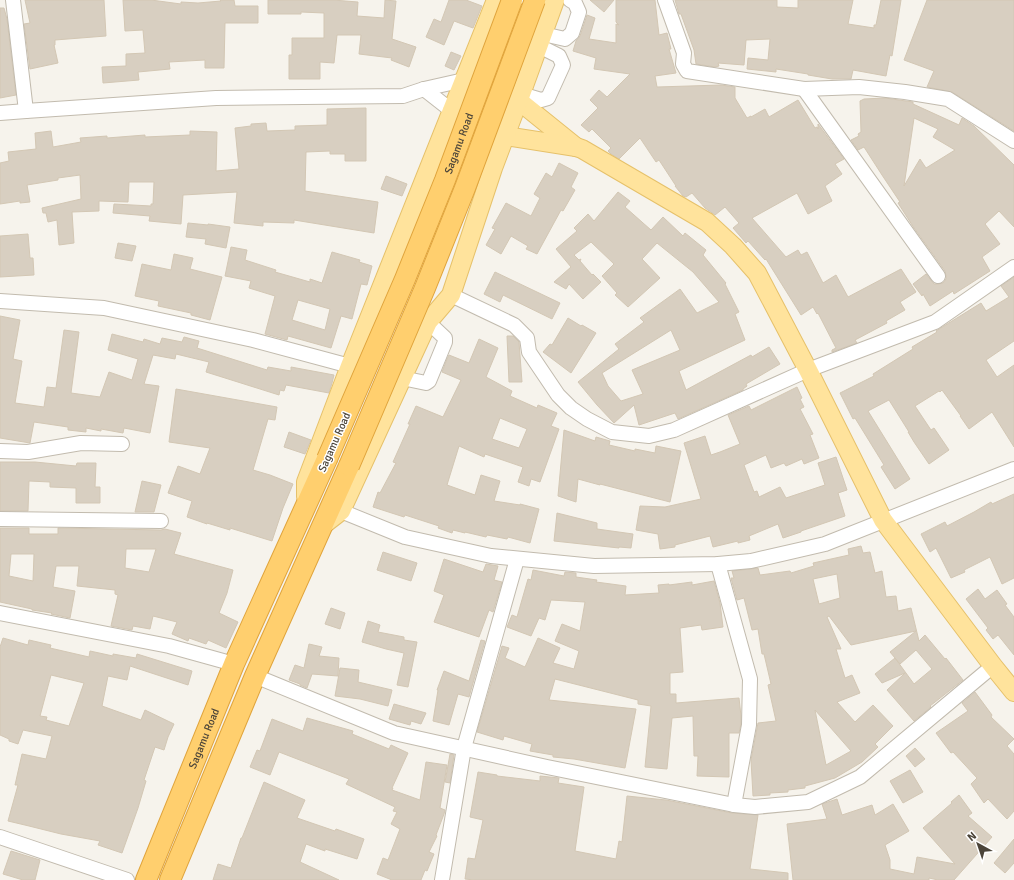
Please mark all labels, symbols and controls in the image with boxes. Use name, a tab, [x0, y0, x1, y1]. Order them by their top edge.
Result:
street label: Sagamu Road	[442, 111, 476, 176]
street label: Sagamu Road	[316, 410, 353, 474]
street label: Sagamu Road	[186, 706, 222, 771]
north arrow	[958, 824, 998, 864]
text: N	[965, 829, 979, 844]

